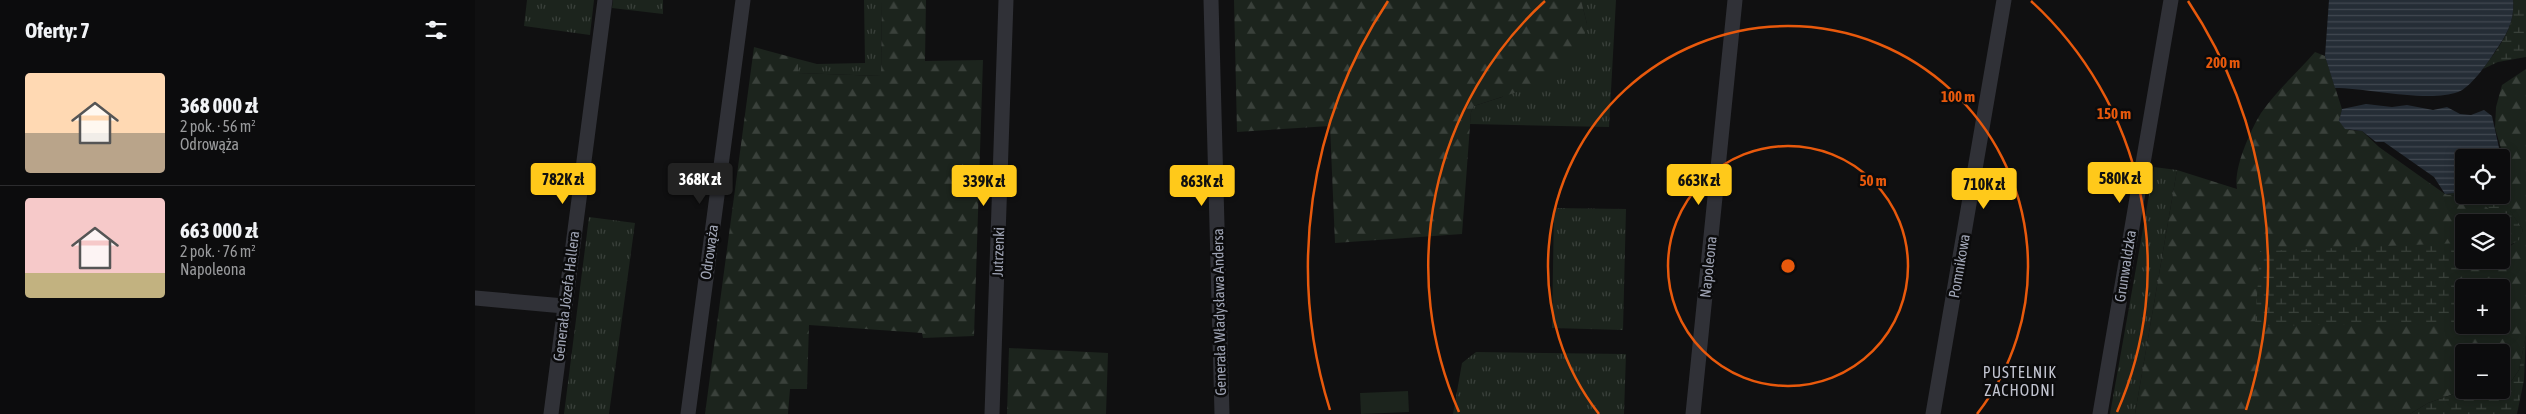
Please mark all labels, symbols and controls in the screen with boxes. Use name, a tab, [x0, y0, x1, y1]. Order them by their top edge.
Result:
icon: filters	[422, 16, 450, 44]
text: Oferty: 7	[25, 18, 90, 42]
text: 200 m	[2206, 54, 2240, 71]
text: 100 m	[1941, 88, 1975, 105]
icon: home	[65, 93, 125, 153]
text: 368 000 zł	[180, 93, 258, 117]
text: 150 m	[2097, 105, 2131, 122]
text: 2 pok. · 56 m²	[180, 117, 256, 135]
text: Odrowąża	[180, 135, 239, 153]
map controls	[2455, 149, 2510, 399]
button: locate	[2455, 149, 2510, 204]
pin: 782K zł	[517, 162, 609, 205]
pin: 368K zł	[654, 162, 746, 205]
pin: 580K zł	[2074, 162, 2166, 204]
pin: 339K zł	[938, 164, 1030, 207]
pin: 863K zł	[1156, 164, 1248, 207]
pin: 663K zł	[1653, 164, 1745, 206]
pin: 710K zł	[1938, 168, 2030, 210]
text: 580K zł	[2099, 169, 2141, 187]
text: 782K zł	[542, 170, 584, 188]
text: 368K zł	[679, 170, 721, 188]
text: 663K zł	[1678, 171, 1720, 189]
text: 339K zł	[963, 172, 1005, 190]
text: 863K zł	[1181, 172, 1223, 190]
text: 50 m	[1860, 172, 1887, 189]
text: 710K zł	[1963, 175, 2005, 193]
button: layers	[2455, 214, 2510, 269]
icon: home	[65, 218, 125, 278]
text: 663 000 zł	[180, 218, 258, 242]
street label: Odrowąża	[697, 223, 721, 281]
street label: Jutrzenki	[989, 227, 1007, 277]
street label: Generała Władysława Andersa	[1209, 228, 1229, 396]
street label: Grunwaldzka	[2111, 229, 2139, 303]
street label: Generała Józefa Hallera	[550, 230, 582, 362]
street label: Pomnikowa	[1945, 233, 1973, 299]
street label: Napoleona	[1696, 235, 1720, 299]
text: 2 pok. · 76 m²	[180, 242, 256, 260]
centre of rings	[1779, 257, 1797, 275]
text: Napoleona	[180, 260, 246, 278]
button: +	[2455, 279, 2510, 334]
button: −	[2455, 344, 2510, 399]
district label: PUSTELNIK ZACHODNI	[1983, 363, 2057, 399]

